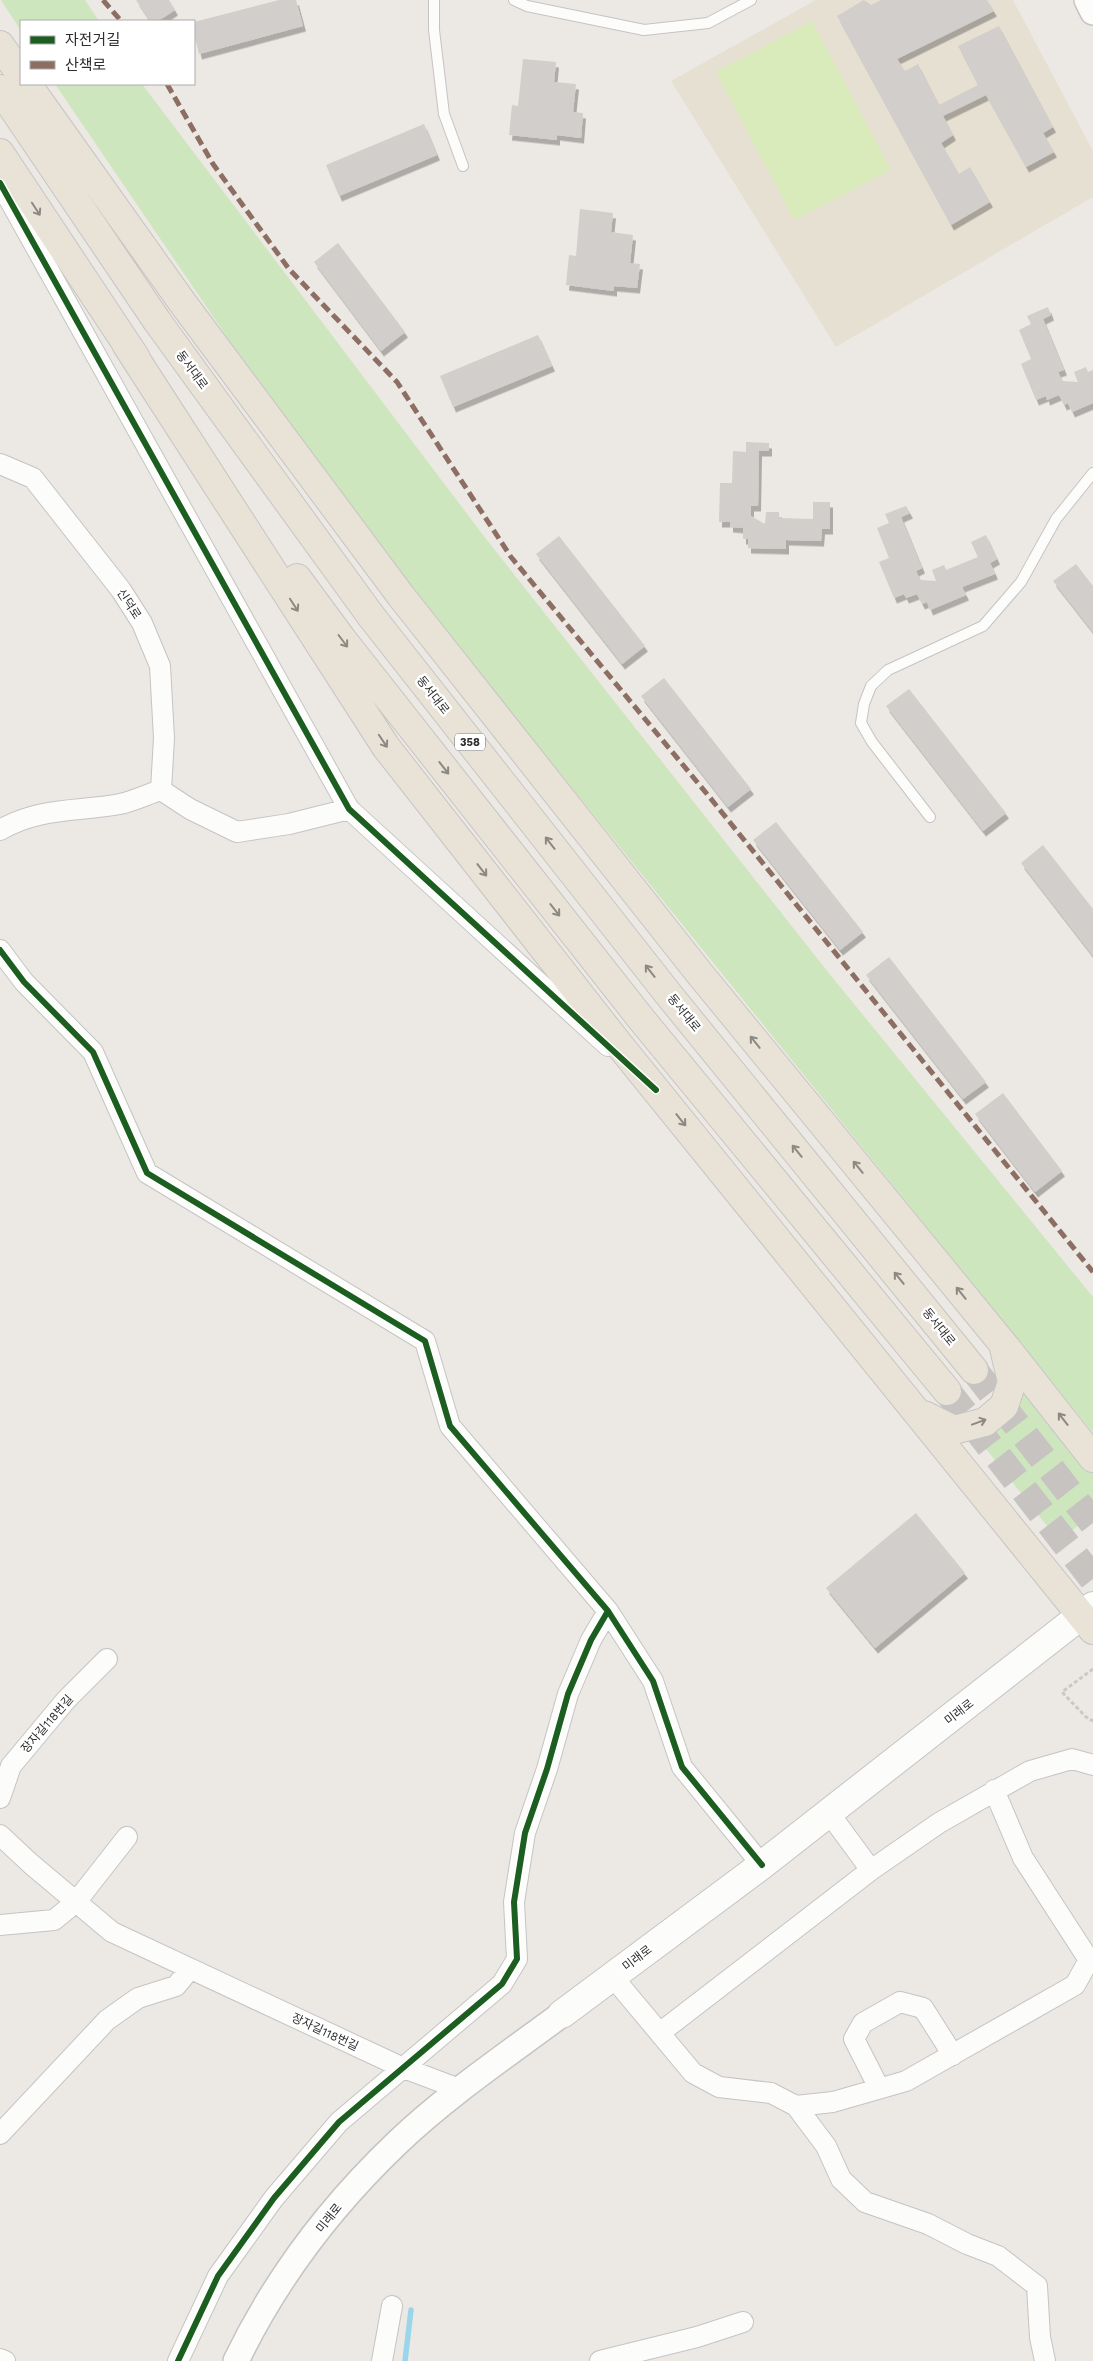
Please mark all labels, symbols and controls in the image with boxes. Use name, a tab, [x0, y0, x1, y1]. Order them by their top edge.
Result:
legend	[20, 20, 195, 85]
text: 자전거길	[65, 31, 120, 49]
text: 산책로	[65, 56, 106, 74]
one-way arrow	[32, 201, 42, 215]
street label: 동서대로	[173, 348, 211, 392]
street label: 신덕로	[114, 586, 144, 622]
one-way arrow	[289, 598, 300, 612]
one-way arrow	[338, 634, 349, 647]
street label: 동서대로	[414, 673, 452, 717]
one-way arrow	[378, 734, 388, 748]
road number: 358	[455, 734, 485, 750]
one-way arrow	[438, 761, 449, 774]
one-way arrow	[544, 837, 555, 850]
one-way arrow	[477, 863, 488, 876]
one-way arrow	[550, 903, 561, 916]
one-way arrow	[645, 964, 656, 977]
street label: 동서대로	[665, 991, 703, 1035]
one-way arrow	[749, 1035, 760, 1048]
one-way arrow	[676, 1114, 687, 1127]
one-way arrow	[791, 1145, 802, 1158]
one-way arrow	[852, 1161, 863, 1174]
one-way arrow	[893, 1271, 904, 1284]
one-way arrow	[955, 1287, 966, 1300]
street label: 동서대로	[920, 1305, 958, 1349]
one-way arrow	[1057, 1413, 1068, 1426]
one-way arrow	[971, 1417, 986, 1426]
street label: 장자길118번길	[18, 1692, 76, 1756]
street label: 미래로	[942, 1696, 976, 1728]
street label: 미래로	[620, 1942, 654, 1974]
street label: 장자길118번길	[289, 2010, 361, 2054]
street label: 미래로	[313, 2201, 345, 2235]

